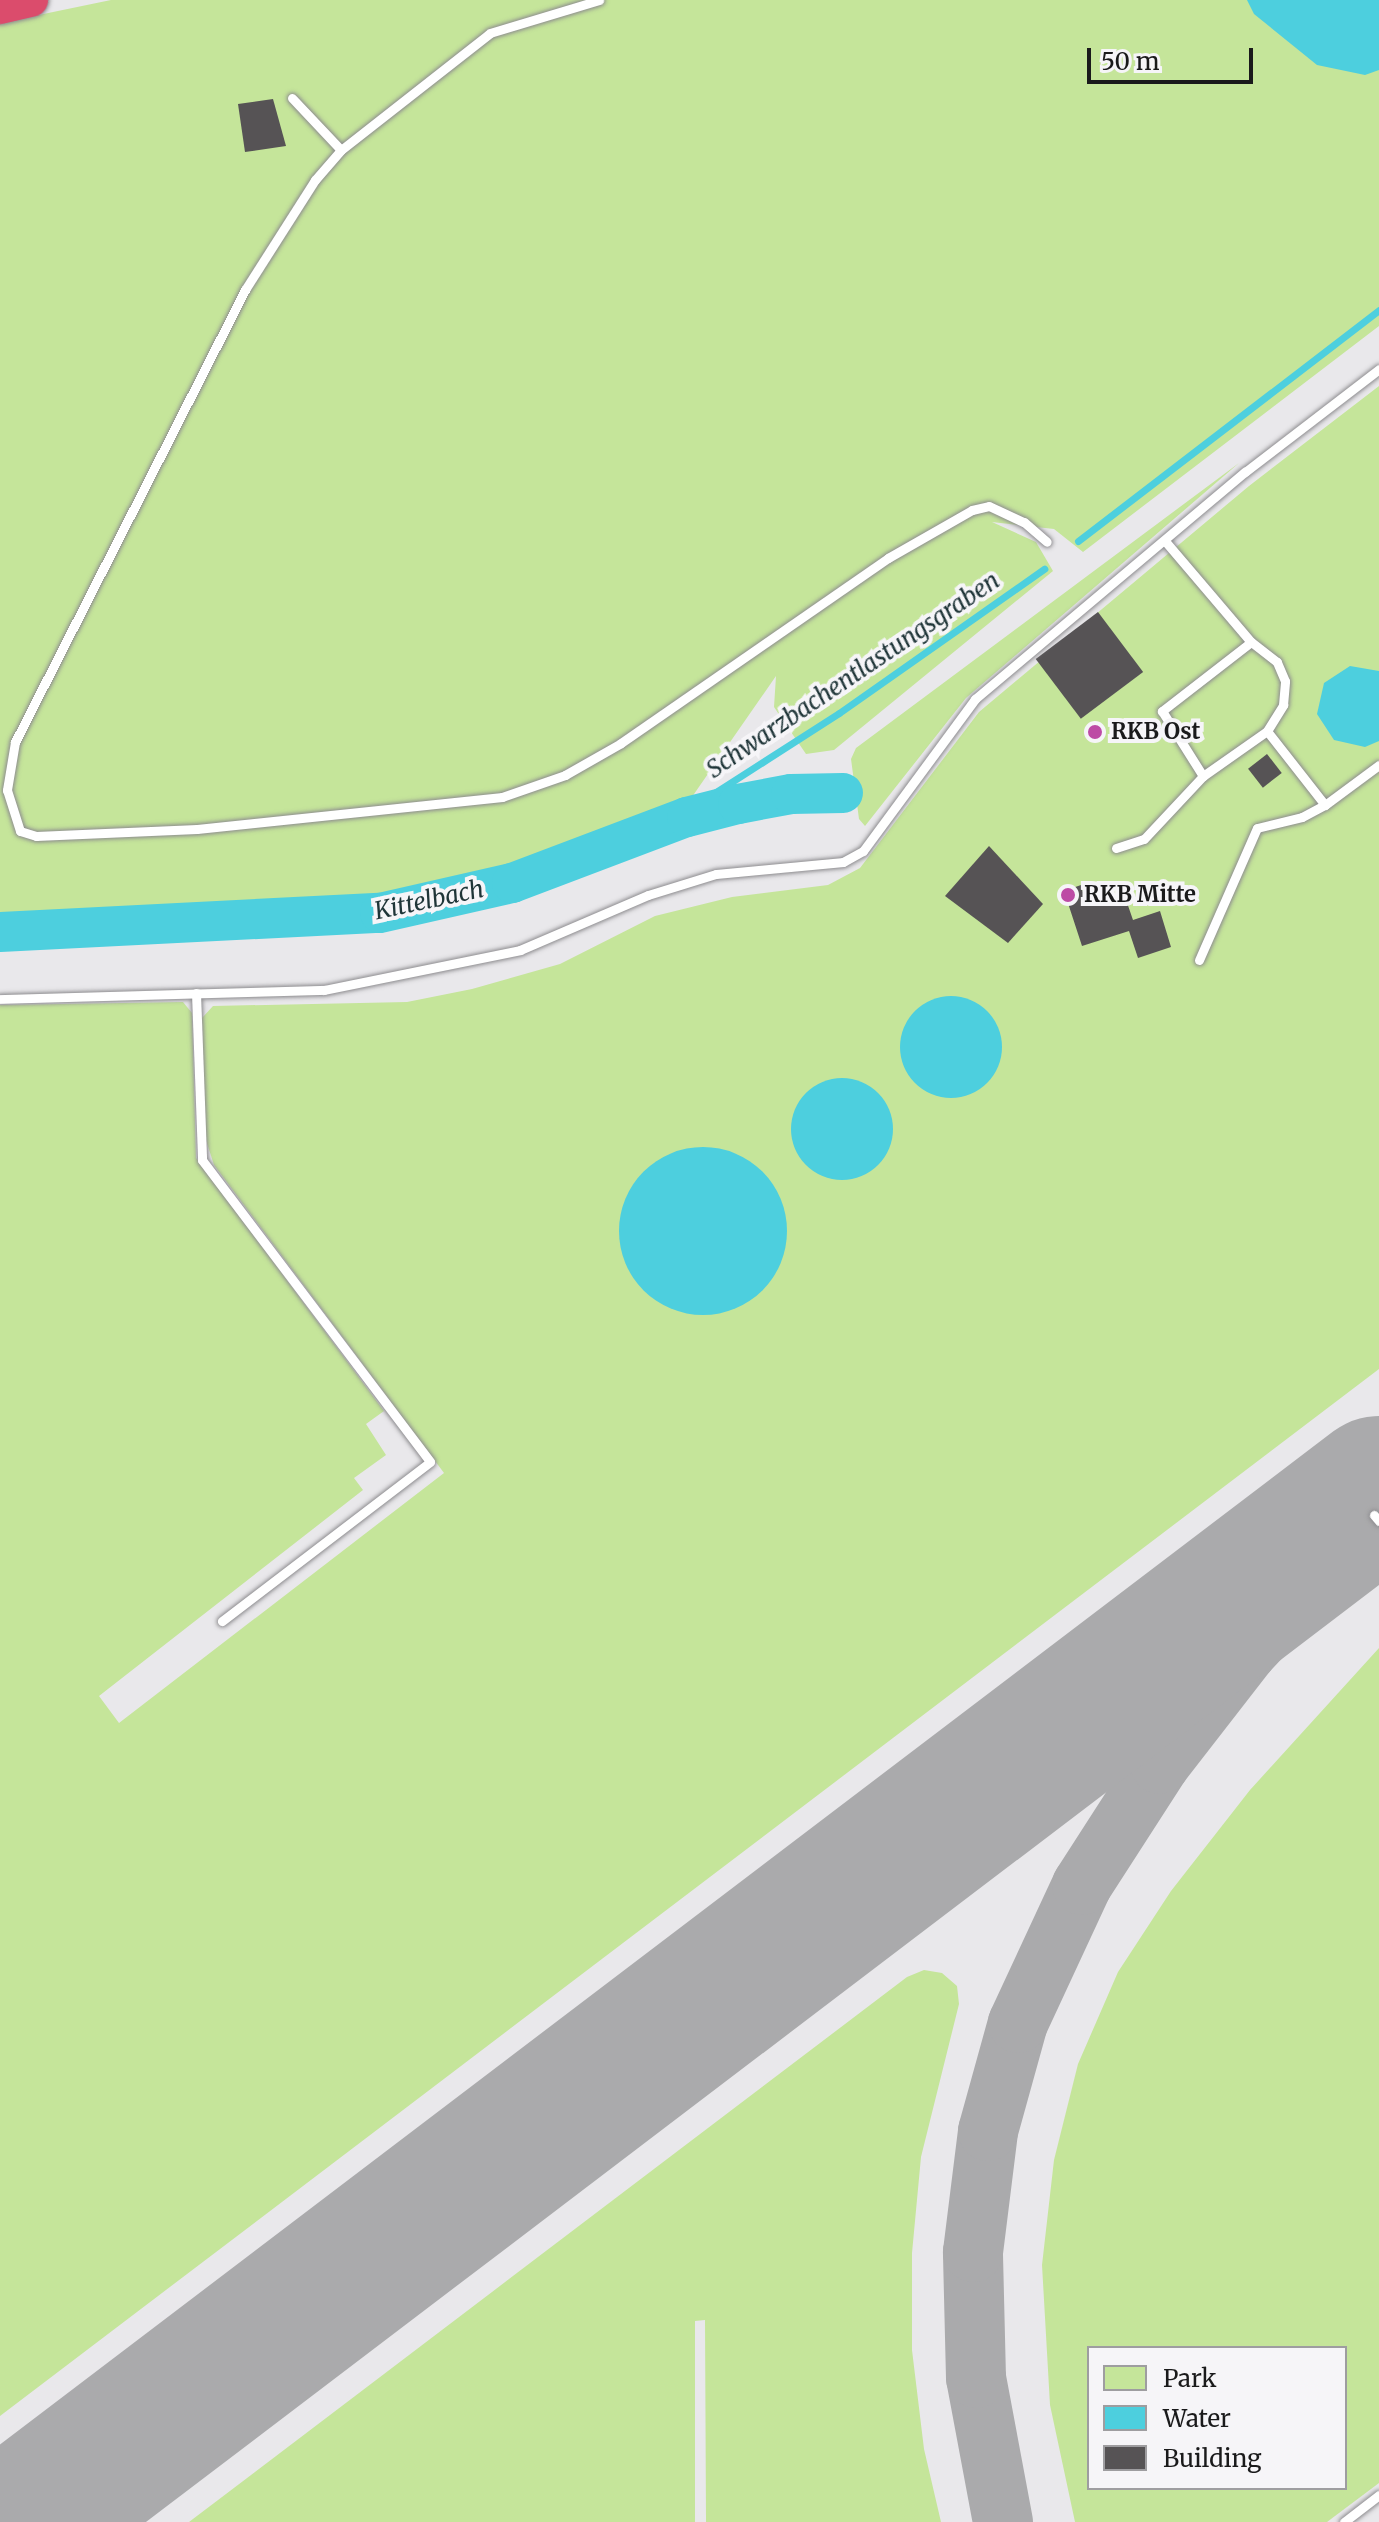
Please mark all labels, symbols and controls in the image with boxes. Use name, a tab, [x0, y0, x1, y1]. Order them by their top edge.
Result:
scale bar	[1091, 32, 1257, 82]
text: 50 m	[1101, 46, 1160, 77]
water label: Schwarzbachentlastungsgraben	[701, 566, 1005, 784]
place label: RKB Ost	[1111, 719, 1200, 745]
marker: RKB Ost	[1086, 723, 1104, 741]
water label: Kittelbach	[372, 874, 486, 926]
place label: RKB Mitte	[1084, 882, 1196, 908]
marker: RKB Mitte	[1059, 886, 1077, 904]
legend	[1087, 2346, 1347, 2490]
text: Park	[1163, 2363, 1216, 2394]
text: Water	[1163, 2403, 1231, 2434]
text: Building	[1163, 2443, 1262, 2474]

